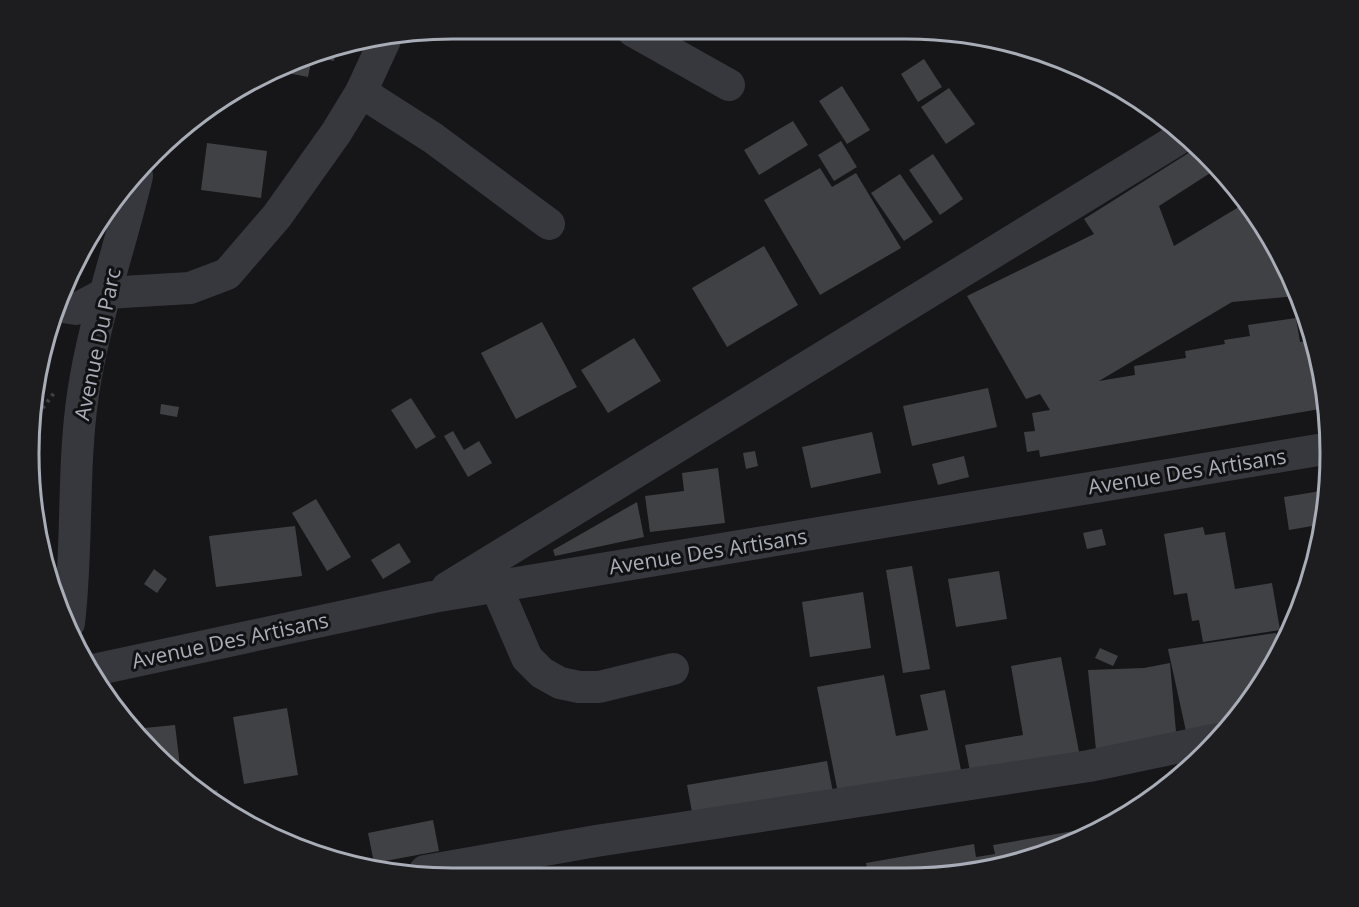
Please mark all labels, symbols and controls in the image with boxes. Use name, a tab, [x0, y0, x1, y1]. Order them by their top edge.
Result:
street label: Avenue Du Parc	[67, 265, 127, 423]
street label: Avenue Des Artisans	[1086, 442, 1288, 500]
street label: Avenue Des Artisans	[607, 522, 809, 580]
street label: Avenue Des Artisans	[129, 605, 331, 675]

